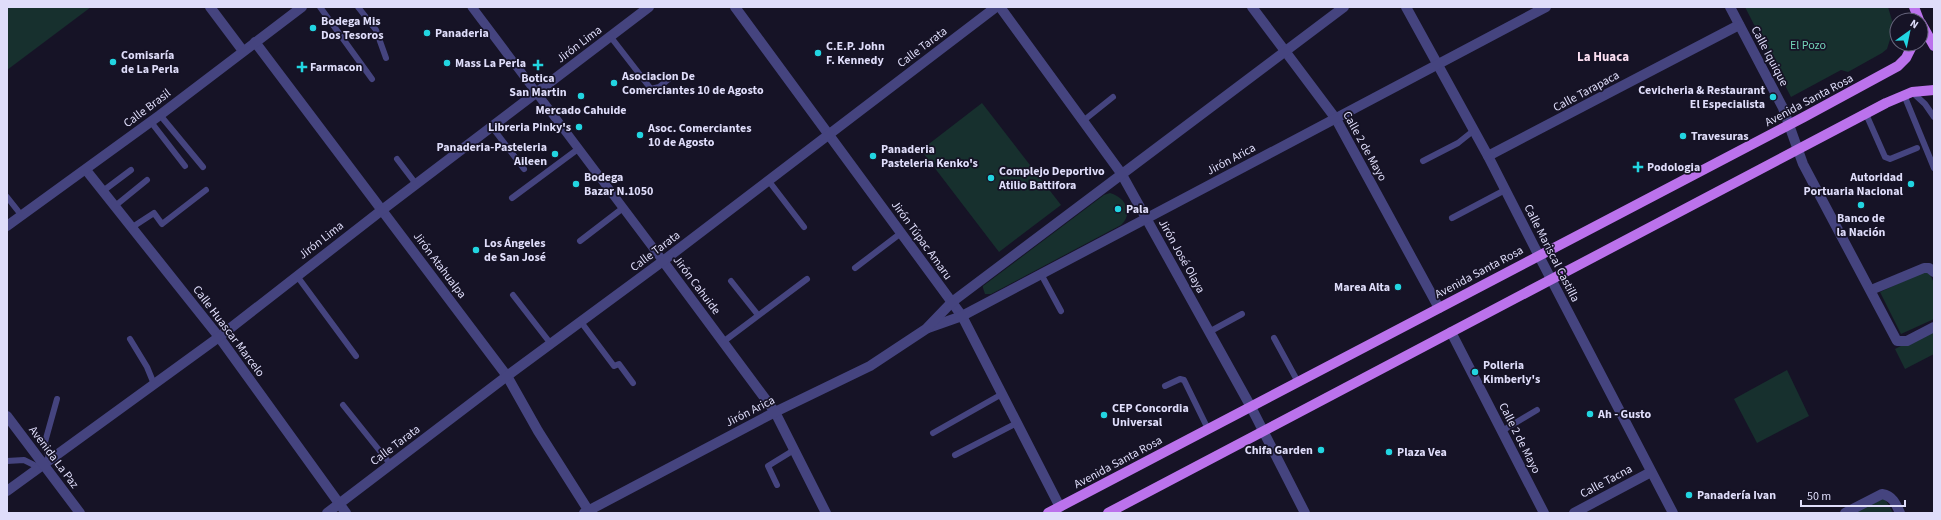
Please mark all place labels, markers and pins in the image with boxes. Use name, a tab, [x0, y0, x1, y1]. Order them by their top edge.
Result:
place label: Bodega Mis Dos Tesoros	[321, 13, 383, 44]
marker: Bodega Mis Dos Tesoros	[308, 23, 318, 33]
place label: Panaderia	[435, 25, 489, 42]
marker: Panaderia	[422, 28, 432, 38]
place label: C.E.P. John F. Kennedy	[826, 38, 885, 69]
place label: Comisaría de La Perla	[121, 47, 179, 78]
marker: C.E.P. John F. Kennedy	[813, 48, 823, 58]
place label: Mass La Perla	[455, 55, 526, 72]
marker: Comisaría de La Perla	[108, 57, 118, 67]
marker: Mass La Perla	[442, 58, 452, 68]
place label: Farmacon	[310, 59, 362, 76]
marker: Botica San Martin	[533, 60, 543, 70]
marker: Farmacon	[297, 62, 307, 72]
place label: Asociacion De Comerciantes 10 de Agosto	[621, 68, 764, 99]
place label: Botica San Martin	[509, 70, 567, 101]
marker: Asociacion De Comerciantes 10 de Agosto	[609, 78, 619, 88]
place label: Cevicheria & Restaurant El Especialista	[1638, 82, 1765, 113]
marker: Mercado Cahuide	[576, 91, 586, 101]
marker: Cevicheria & Restaurant El Especialista	[1768, 92, 1778, 102]
place label: Mercado Cahuide	[535, 102, 627, 119]
place label: Libreria Pinky's	[488, 119, 571, 136]
place label: Asoc. Comerciantes 10 de Agosto	[647, 120, 751, 151]
marker: Libreria Pinky's	[574, 122, 584, 132]
place label: Travesuras	[1691, 128, 1749, 145]
marker: Asoc. Comerciantes 10 de Agosto	[635, 130, 645, 140]
marker: Travesuras	[1678, 131, 1688, 141]
place label: Panaderia-Pasteleria Aileen	[436, 139, 547, 170]
place label: Panaderia Pasteleria Kenko's	[881, 141, 978, 172]
marker: Panaderia-Pasteleria Aileen	[550, 149, 560, 159]
marker: Panaderia Pasteleria Kenko's	[868, 151, 878, 161]
place label: Podologia	[1647, 159, 1700, 176]
marker: Podologia	[1632, 161, 1644, 173]
place label: Complejo Deportivo Atilio Battifora	[998, 163, 1105, 194]
place label: Bodega Bazar N.1050	[584, 169, 653, 200]
place label: Autoridad Portuaria Nacional	[1804, 169, 1904, 200]
marker: Complejo Deportivo Atilio Battifora	[986, 173, 996, 183]
marker: Bodega Bazar N.1050	[571, 179, 581, 189]
marker: Autoridad Portuaria Nacional	[1906, 179, 1916, 189]
marker: Banco de la Nación	[1856, 200, 1866, 210]
place label: Pala	[1126, 201, 1149, 218]
marker: Pala	[1113, 204, 1123, 214]
place label: Banco de la Nación	[1837, 210, 1886, 241]
place label: Los Ángeles de San José	[484, 235, 546, 266]
marker: Los Ángeles de San José	[471, 245, 481, 255]
place label: Marea Alta	[1334, 279, 1390, 296]
marker: Marea Alta	[1393, 282, 1403, 292]
place label: Polleria Kimberly's	[1483, 357, 1540, 388]
marker: Polleria Kimberly's	[1470, 367, 1480, 377]
place label: CEP Concordia Universal	[1112, 400, 1189, 431]
place label: Ah - Gusto	[1597, 406, 1651, 423]
marker: Ah - Gusto	[1585, 409, 1595, 419]
marker: CEP Concordia Universal	[1099, 410, 1109, 420]
place label: Chifa Garden	[1245, 442, 1313, 459]
place label: Plaza Vea	[1397, 444, 1447, 461]
marker: Chifa Garden	[1316, 445, 1326, 455]
marker: Plaza Vea	[1384, 447, 1394, 457]
place label: Panadería Ivan	[1697, 487, 1776, 504]
marker: Panadería Ivan	[1684, 490, 1694, 500]

